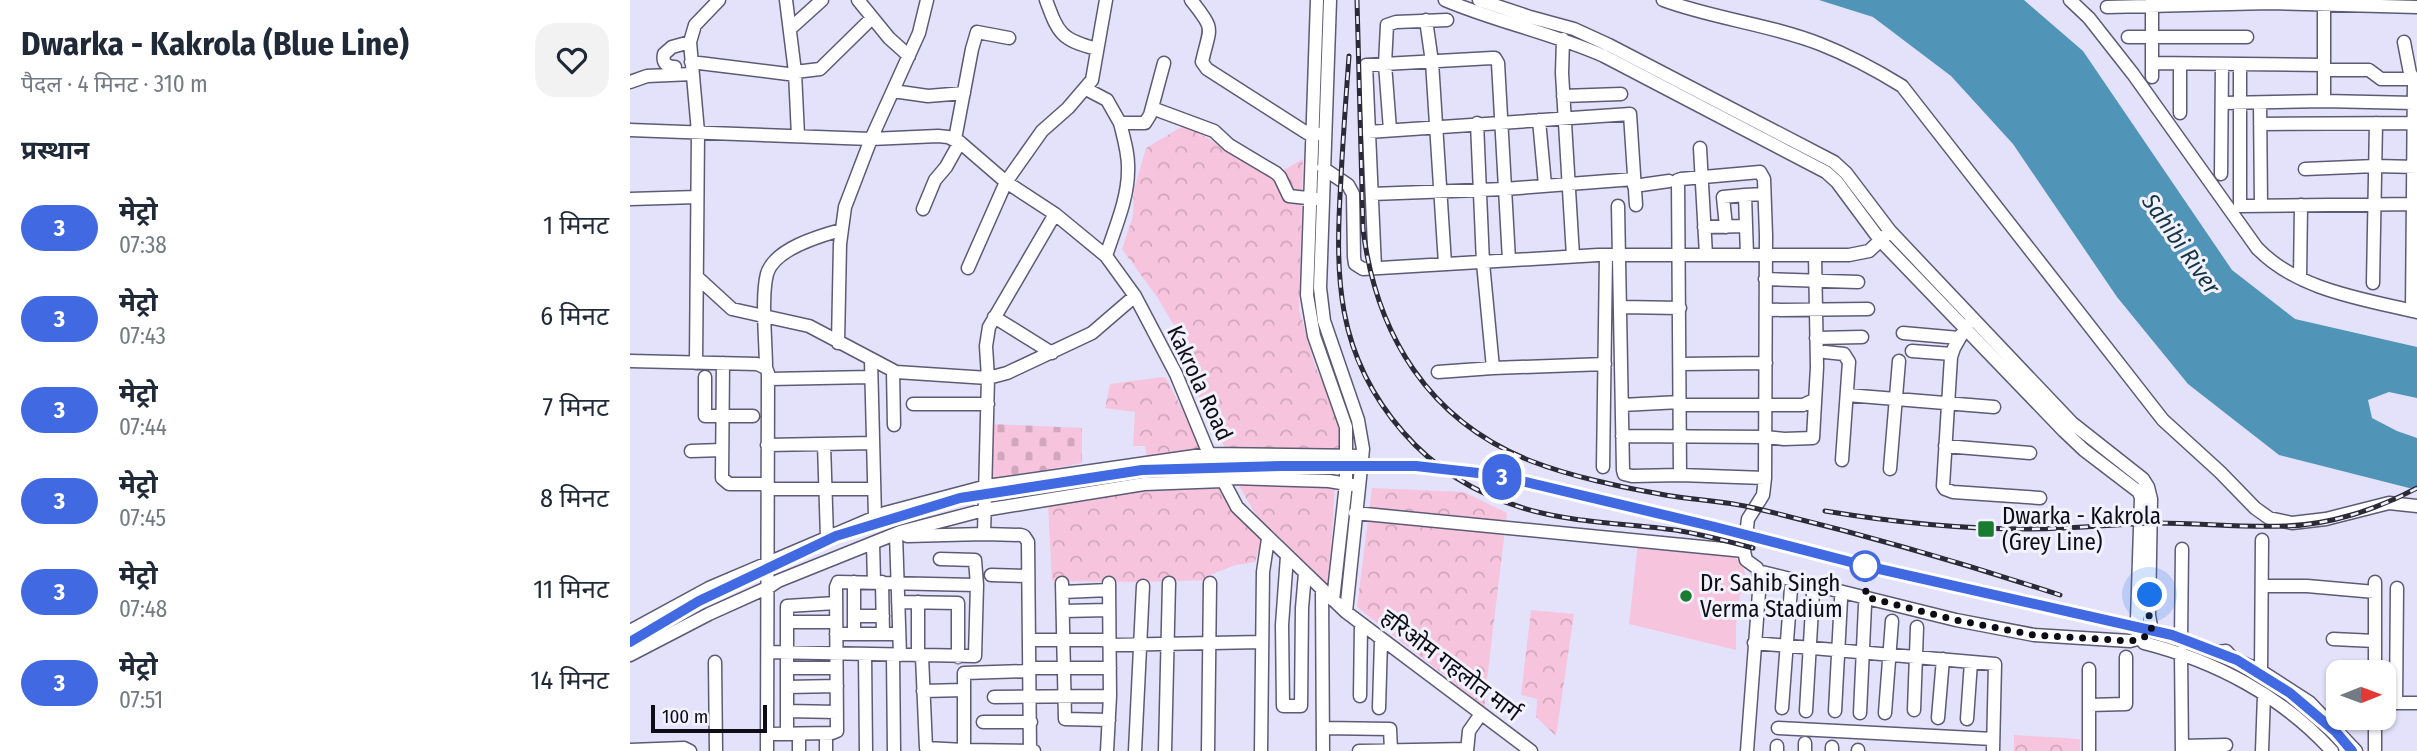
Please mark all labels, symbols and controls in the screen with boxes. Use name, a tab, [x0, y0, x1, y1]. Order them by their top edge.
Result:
button: heart	[535, 23, 609, 97]
text: Dwarka - Kakrola (Blue Line)	[21, 24, 409, 64]
text: पैदल · 4 मिनट · 310 m	[21, 70, 208, 98]
text: प्रस्थान	[21, 135, 89, 166]
water label: Sahibi River	[2136, 188, 2226, 300]
text: मेट्रो	[119, 196, 158, 227]
text: 1 मिनट	[543, 210, 609, 241]
text: 3	[54, 214, 65, 242]
text: 07:38	[119, 231, 167, 259]
text: मेट्रो	[119, 287, 158, 318]
text: 6 मिनट	[540, 301, 609, 332]
text: 3	[54, 305, 65, 333]
street label: Kakrola Road	[1161, 321, 1239, 445]
text: 07:43	[119, 322, 166, 350]
text: मेट्रो	[119, 378, 158, 409]
text: 7 मिनट	[543, 392, 609, 423]
text: 3	[54, 396, 65, 424]
text: 07:44	[119, 413, 167, 441]
line badge: 3	[1479, 454, 1525, 500]
text: 3	[1496, 463, 1508, 491]
text: मेट्रो	[119, 469, 158, 500]
text: 8 मिनट	[540, 483, 609, 514]
text: 3	[54, 487, 65, 515]
place label: Dwarka - Kakrola (Grey Line)	[2002, 502, 2161, 556]
text: 07:45	[119, 504, 166, 532]
marker: Dwarka - Kakrola (Grey Line)	[1976, 519, 1996, 539]
unlabelled marker	[1850, 551, 1880, 581]
text: मेट्रो	[119, 560, 158, 591]
place label: Dr. Sahib Singh Verma Stadium	[1700, 569, 1843, 623]
text: 11 मिनट	[533, 574, 609, 605]
your location	[2132, 577, 2167, 612]
text: 3	[54, 578, 65, 606]
marker: Dr. Sahib Singh Verma Stadium	[1678, 588, 1694, 604]
text: 07:48	[119, 595, 167, 623]
street label: हरिओम गहलोत मार्ग	[1375, 603, 1527, 727]
text: मेट्रो	[119, 651, 158, 682]
north arrow	[2326, 660, 2396, 730]
map controls	[2326, 660, 2396, 730]
text: 14 मिनट	[530, 665, 609, 696]
text: 3	[54, 669, 65, 697]
text: 07:51	[119, 686, 163, 714]
scale bar	[651, 702, 766, 734]
text: 100 m	[662, 705, 708, 728]

